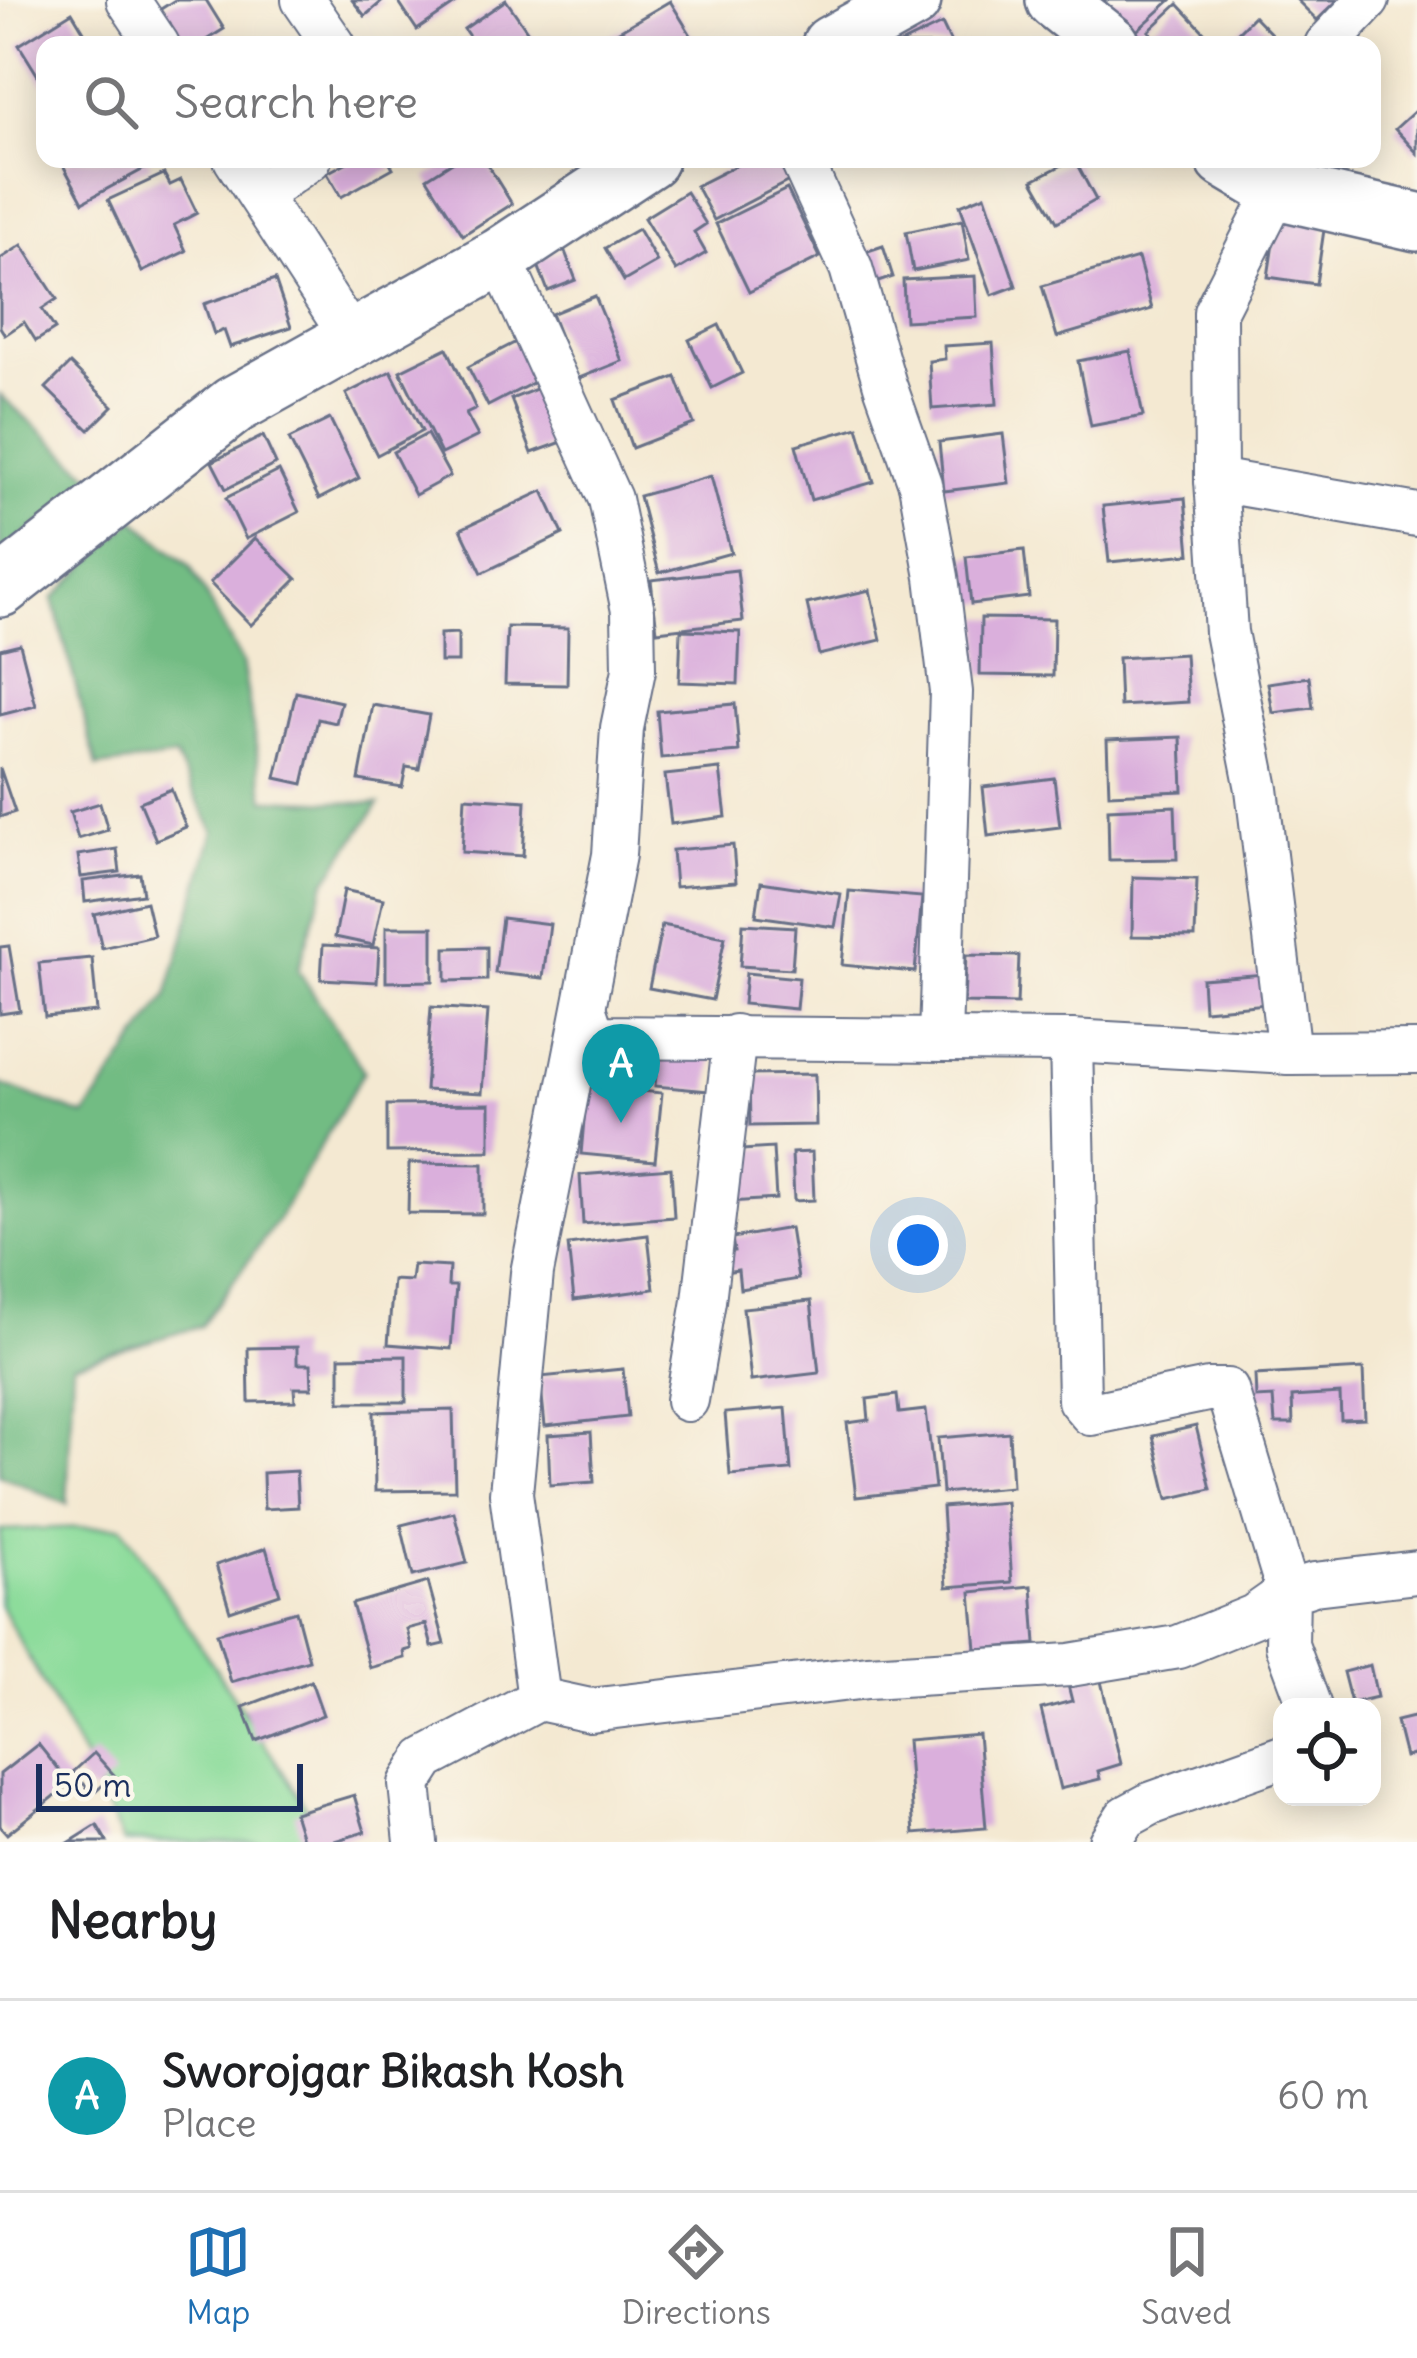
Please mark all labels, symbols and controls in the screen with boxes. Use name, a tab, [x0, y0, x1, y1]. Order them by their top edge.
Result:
search box	[36, 36, 1381, 168]
icon: search	[78, 69, 144, 135]
text: Search here	[174, 74, 418, 130]
pin: A	[582, 1024, 660, 1123]
your location	[888, 1215, 948, 1275]
map controls	[1273, 1698, 1381, 1806]
button: locate	[1273, 1698, 1381, 1806]
scale bar	[36, 1758, 303, 1811]
text: 50 m	[54, 1764, 131, 1806]
text: Nearby	[48, 1888, 217, 1952]
text: Sworojgar Bikash Kosh	[162, 2043, 624, 2099]
text: A	[74, 2071, 100, 2120]
text: 60 m	[1277, 2071, 1369, 2120]
text: Place	[162, 2099, 256, 2148]
tab: Map	[185, 2219, 251, 2333]
tab: Directions	[622, 2219, 771, 2333]
tab: Saved	[1141, 2219, 1232, 2333]

